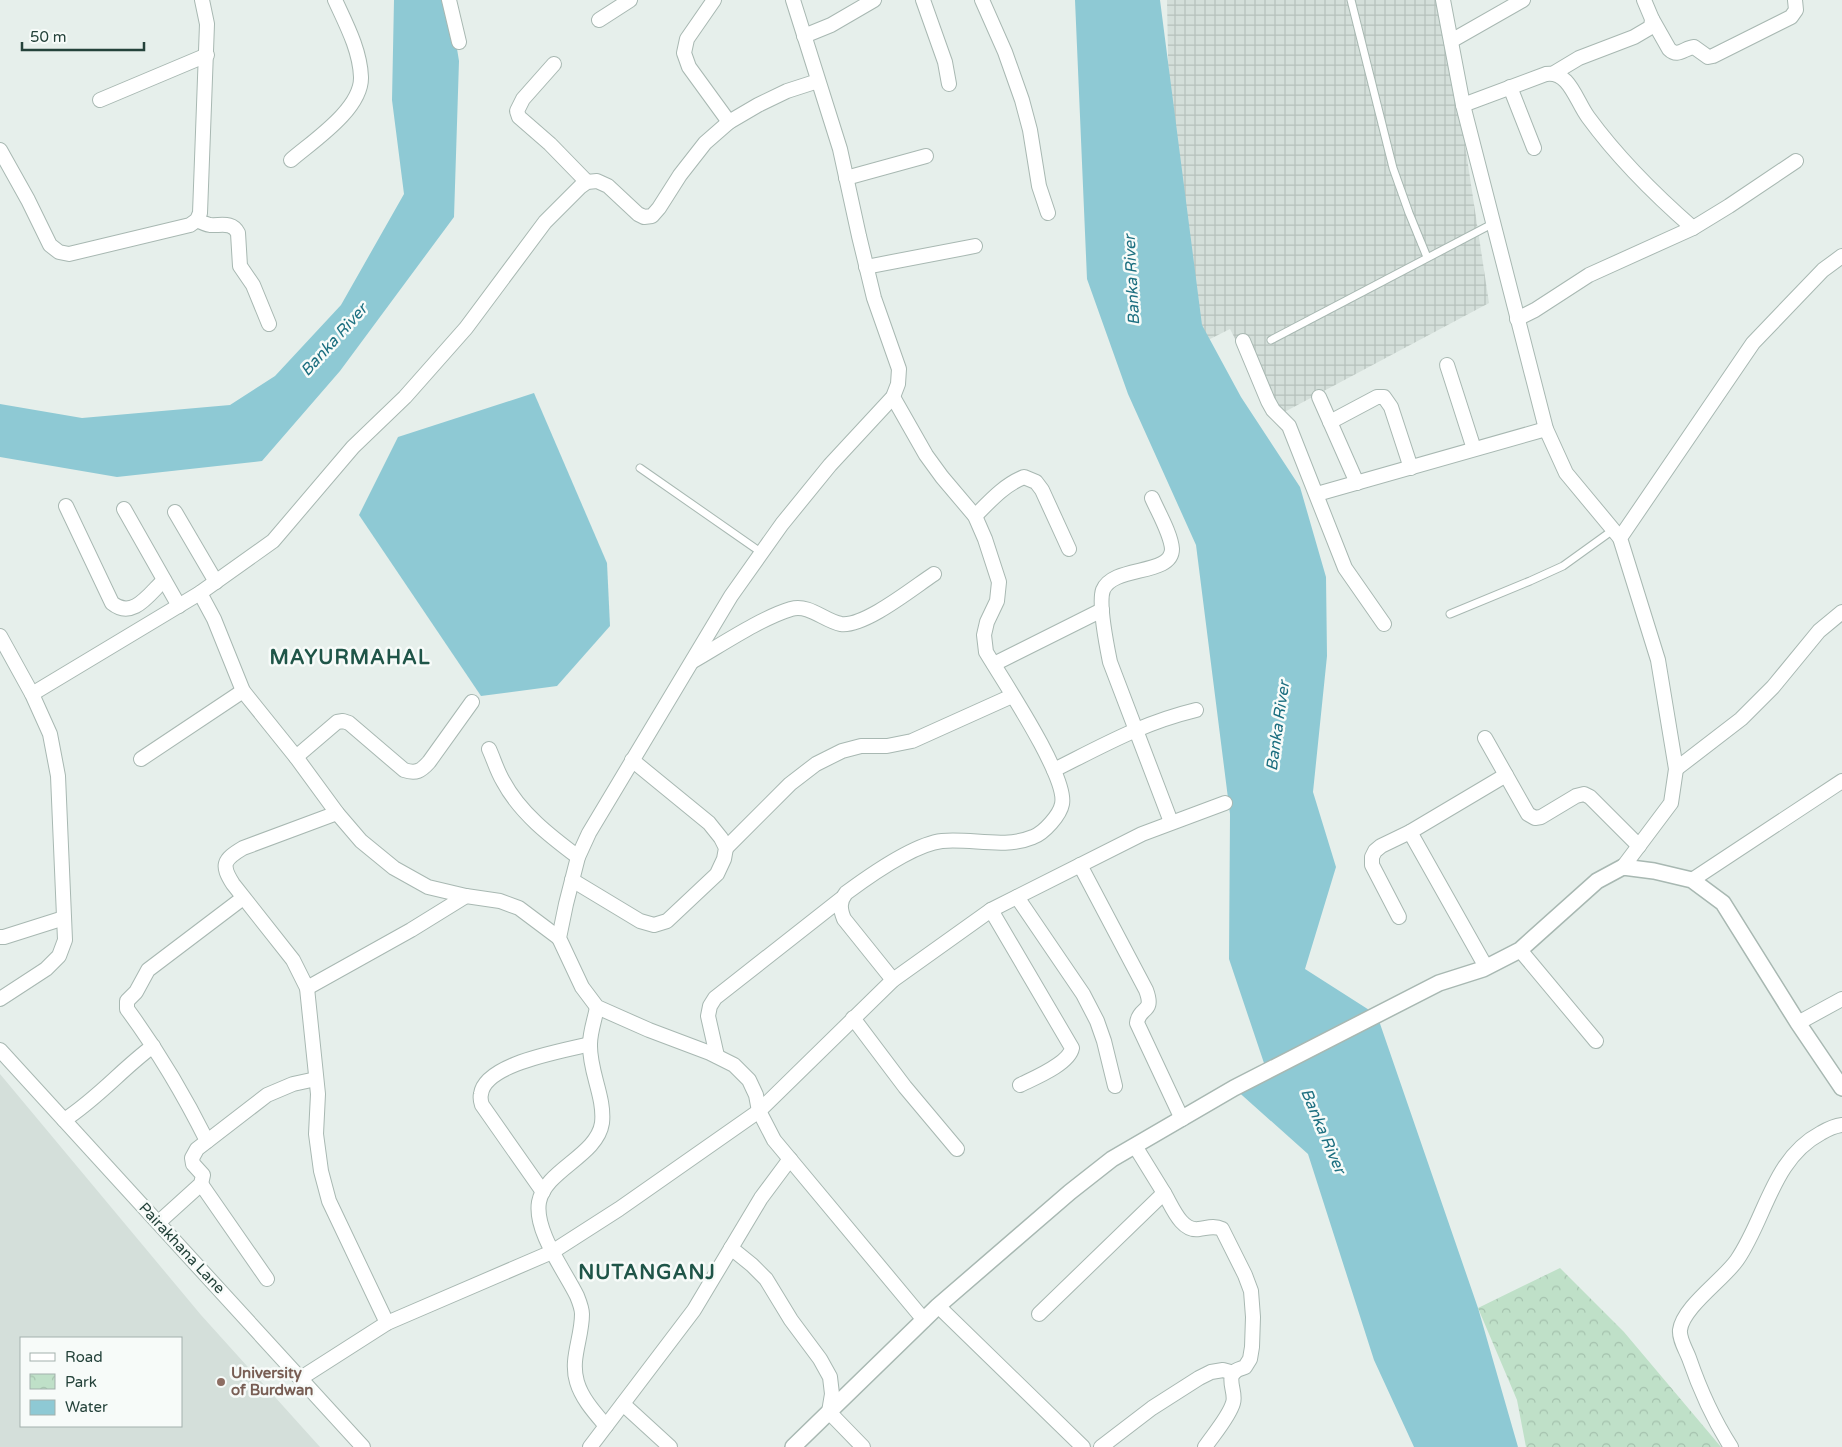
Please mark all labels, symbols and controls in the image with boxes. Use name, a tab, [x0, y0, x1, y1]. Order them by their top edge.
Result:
scale bar	[22, 20, 145, 52]
text: 50 m	[30, 28, 67, 46]
water label: Banka River	[1120, 232, 1144, 326]
water label: Banka River	[296, 298, 373, 380]
district label: MAYURMAHAL	[270, 646, 431, 670]
water label: Banka River	[1262, 678, 1294, 772]
water label: Banka River	[1296, 1085, 1351, 1178]
street label: Pairakhana Lane	[135, 1199, 229, 1297]
district label: NUTANGANJ	[578, 1261, 716, 1285]
legend	[20, 1337, 182, 1427]
text: Road	[65, 1348, 103, 1366]
place label: University of Burdwan	[231, 1364, 313, 1399]
text: Park	[65, 1373, 97, 1391]
marker: University of Burdwan	[215, 1376, 227, 1388]
text: Water	[65, 1398, 108, 1416]

